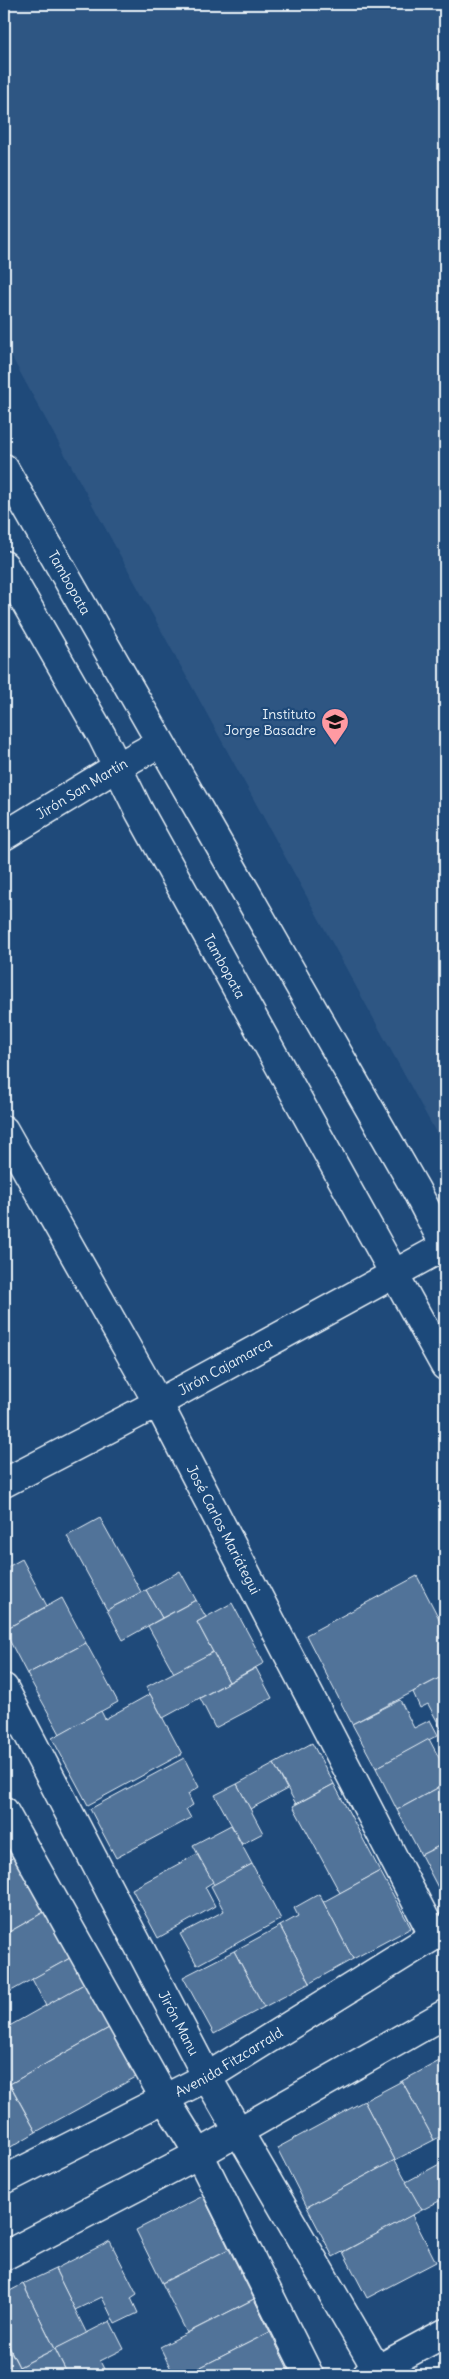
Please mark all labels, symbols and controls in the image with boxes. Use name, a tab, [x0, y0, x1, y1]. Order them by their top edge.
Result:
street label: Tambopata	[44, 547, 95, 618]
place label: Instituto Jorge Basadre	[224, 705, 316, 739]
school or university icon: Instituto Jorge Basadre	[320, 707, 350, 746]
street label: Jirón San Martín	[33, 754, 130, 823]
street label: Tambopata	[200, 931, 250, 1002]
street label: Jirón Cajamarca	[175, 1333, 275, 1399]
street label: José Carlos Mariátegui	[183, 1462, 264, 1597]
street label: Jirón Manu	[155, 1988, 203, 2059]
street label: Avenida Fitzcarrald	[172, 2023, 286, 2101]

